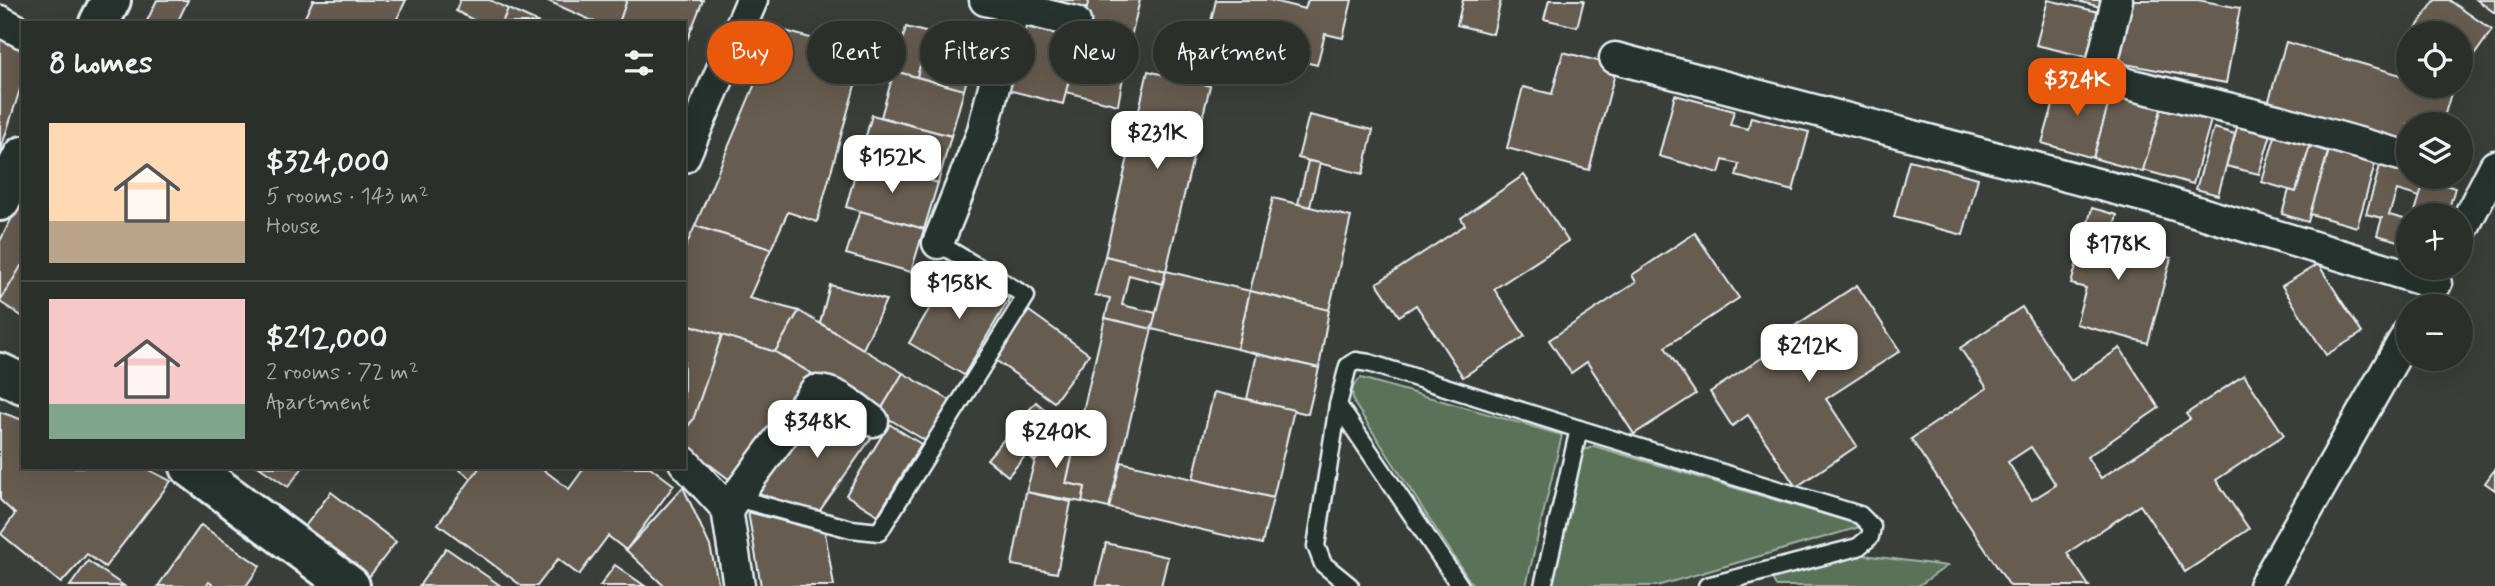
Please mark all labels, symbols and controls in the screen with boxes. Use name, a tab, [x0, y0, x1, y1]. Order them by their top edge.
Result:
chip: Buy	[707, 21, 793, 84]
chip: Rent	[807, 21, 906, 84]
chip: Filters	[920, 21, 1035, 84]
chip: New	[1049, 21, 1139, 84]
chip: Apartment	[1153, 21, 1310, 84]
map controls	[2396, 21, 2473, 371]
button: locate	[2396, 21, 2473, 98]
text: 8 homes	[49, 44, 152, 83]
icon: filters	[620, 44, 658, 82]
pin: $324K	[2028, 58, 2126, 118]
text: $324K	[2044, 66, 2110, 96]
pin: $231K	[1108, 111, 1206, 171]
button: layers	[2396, 112, 2473, 189]
text: $231K	[1127, 119, 1187, 149]
pin: $152K	[843, 136, 941, 195]
text: $324,000	[266, 143, 389, 182]
text: $152K	[859, 143, 925, 173]
icon: home	[105, 151, 189, 235]
text: 5 rooms · 143 m²	[266, 182, 429, 212]
button: +	[2396, 203, 2473, 280]
text: House	[266, 212, 320, 242]
pin: $178K	[2069, 222, 2167, 282]
text: $178K	[2086, 230, 2150, 260]
pin: $158K	[910, 262, 1008, 321]
text: $158K	[927, 269, 991, 299]
button: −	[2396, 294, 2473, 371]
text: $212,000	[266, 319, 388, 358]
pin: $212K	[1760, 324, 1858, 384]
icon: home	[105, 327, 189, 411]
text: $212K	[1777, 332, 1841, 362]
text: 2 rooms · 72 m²	[266, 358, 419, 388]
text: Apartment	[266, 388, 371, 418]
pin: $348K	[768, 400, 866, 460]
text: $348K	[784, 408, 850, 438]
pin: $240K	[1007, 410, 1105, 470]
text: $240K	[1022, 418, 1090, 448]

